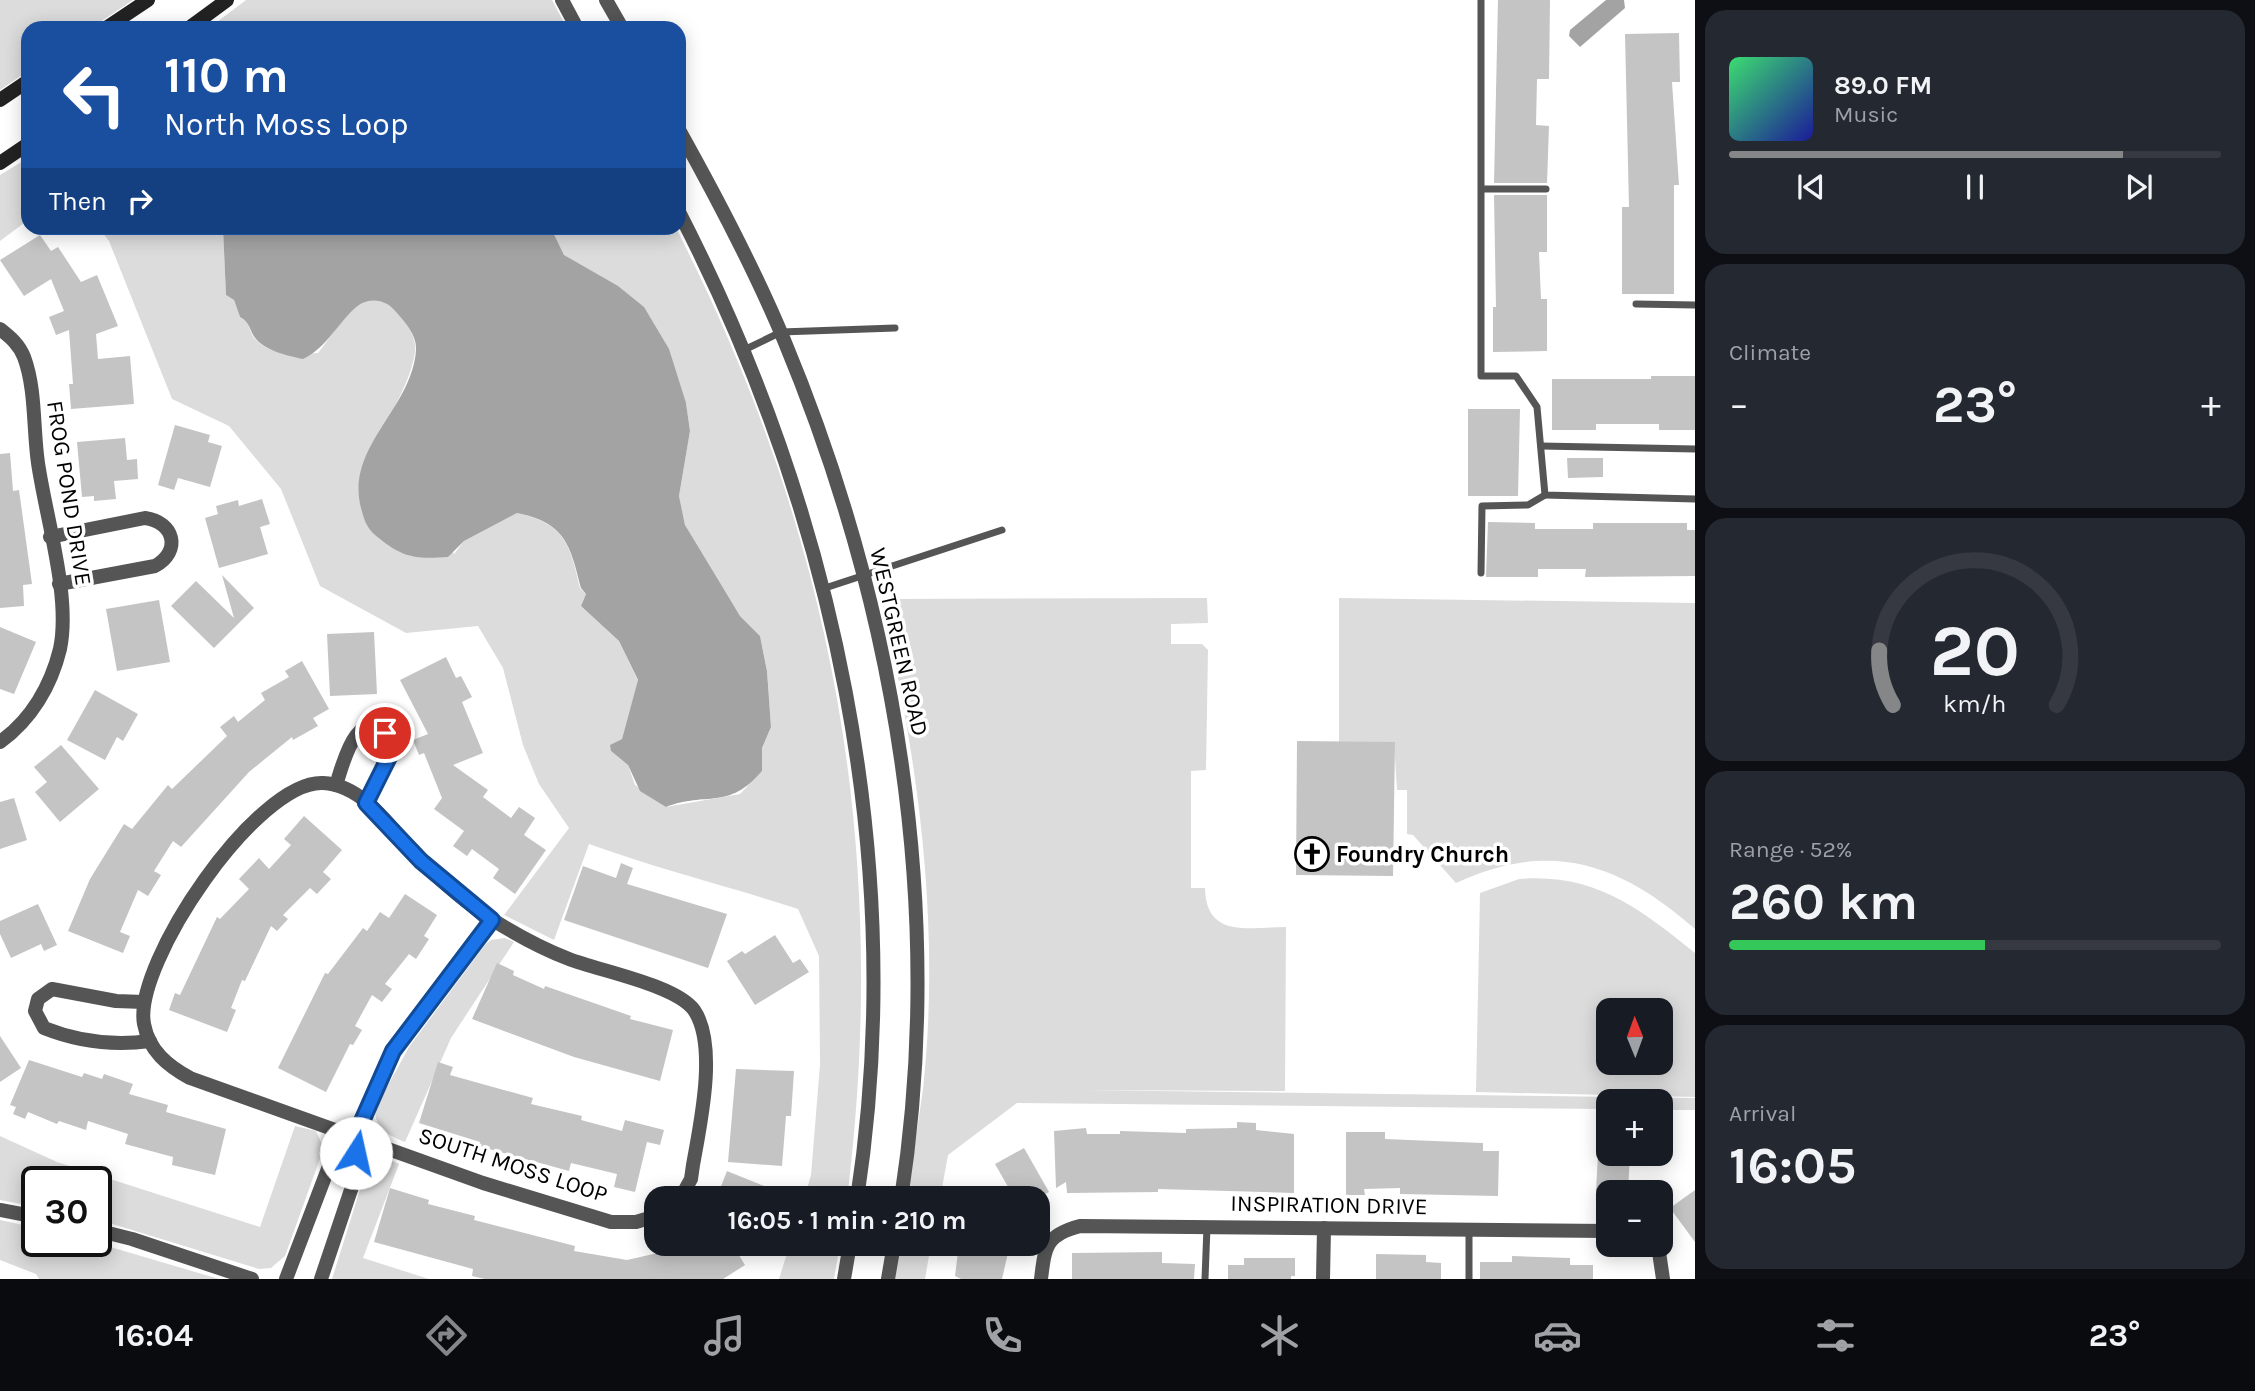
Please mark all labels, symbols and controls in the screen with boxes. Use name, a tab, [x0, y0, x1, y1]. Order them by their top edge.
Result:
text: 110 m	[164, 47, 289, 104]
icon: left	[49, 49, 140, 140]
text: 89.0 FM	[1834, 70, 1932, 101]
text: Music	[1834, 101, 1898, 128]
text: North Moss Loop	[164, 106, 408, 143]
icon: previous	[1792, 168, 1830, 206]
icon: pause	[1956, 168, 1994, 206]
icon: next	[2120, 168, 2158, 206]
icon: right	[121, 182, 159, 220]
text: Then	[49, 186, 107, 217]
text: Climate	[1729, 339, 1811, 366]
text: 23°	[1933, 374, 2017, 435]
text: −	[1729, 382, 1749, 427]
text: +	[2201, 382, 2221, 427]
street label: FROG POND DRIVE	[41, 399, 97, 587]
street label: WESTGREEN ROAD	[864, 545, 934, 739]
text: 20	[1930, 609, 2020, 694]
text: km/h	[1943, 689, 2007, 718]
pin	[355, 703, 415, 763]
icon: arrive	[366, 714, 404, 752]
church icon: Foundry Church	[1293, 835, 1331, 873]
text: Range · 52%	[1729, 836, 1852, 863]
place label: Foundry Church	[1336, 841, 1509, 868]
text: 260 km	[1729, 871, 1918, 932]
north arrow	[1596, 998, 1673, 1074]
map controls	[1596, 998, 1673, 1257]
button: +	[1596, 1089, 1673, 1166]
text: Arrival	[1729, 1100, 1796, 1127]
position arrow	[319, 1116, 393, 1190]
street label: SOUTH MOSS LOOP	[415, 1122, 611, 1208]
text: 16:05	[1729, 1135, 1856, 1196]
speed limit sign: 30	[21, 1166, 112, 1257]
button: −	[1596, 1180, 1673, 1257]
street label: INSPIRATION DRIVE	[1230, 1190, 1428, 1220]
text: 16:05 · 1 min · 210 m	[727, 1205, 967, 1236]
icon: directions	[422, 1311, 471, 1360]
icon: music	[700, 1311, 749, 1360]
icon: phone	[978, 1311, 1027, 1360]
icon: climate	[1255, 1311, 1304, 1360]
icon: car	[1533, 1311, 1582, 1360]
icon: filters	[1811, 1311, 1860, 1360]
text: 16:04	[114, 1317, 193, 1354]
text: 23°	[2089, 1317, 2141, 1354]

